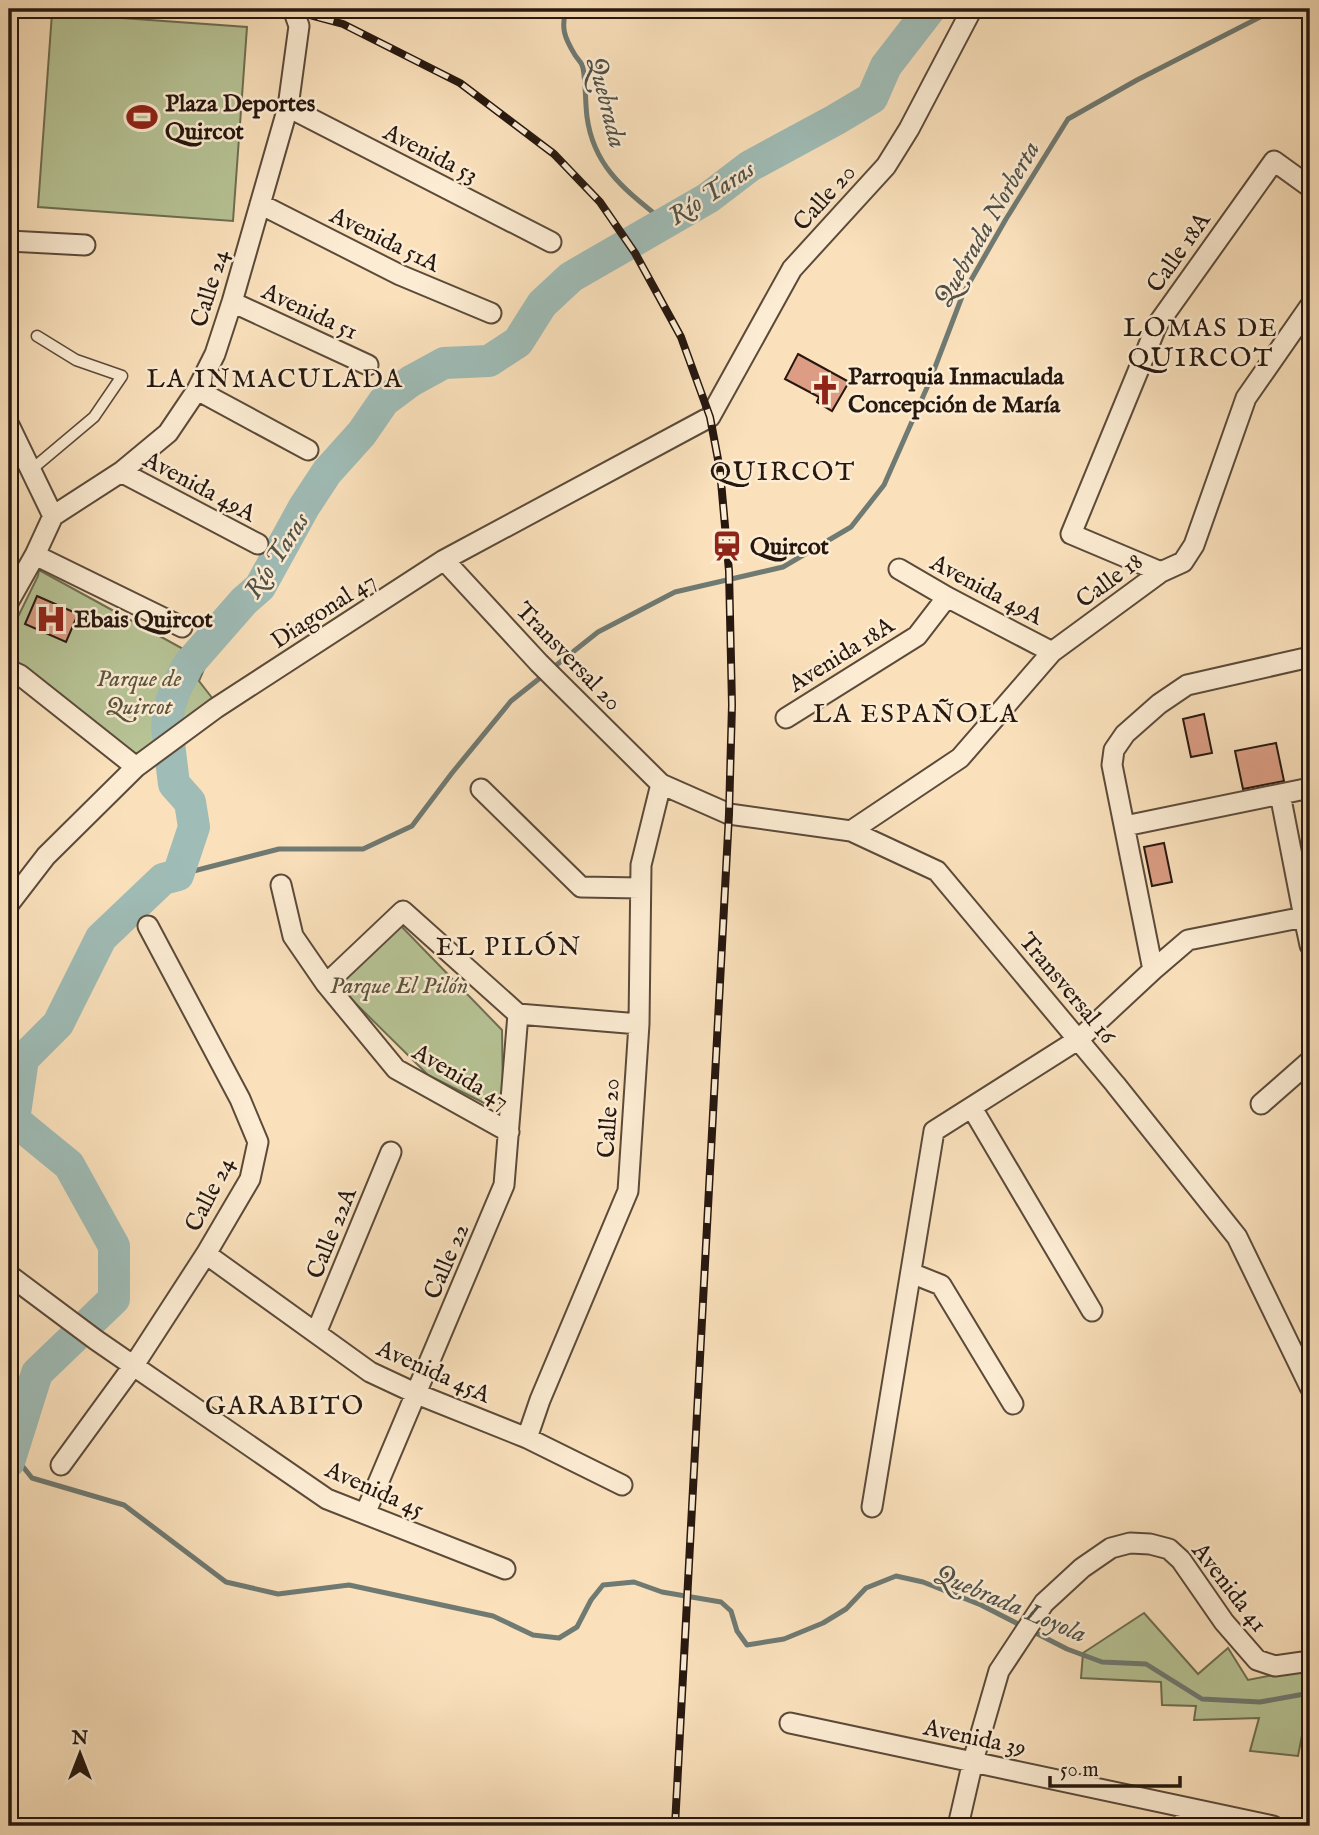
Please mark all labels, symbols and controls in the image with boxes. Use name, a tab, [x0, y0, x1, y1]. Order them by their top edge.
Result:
water label: Quebrada	[579, 53, 634, 151]
place label: Plaza Deportes Quircot	[165, 89, 316, 148]
sports icon: Plaza Deportes Quircot	[125, 100, 159, 134]
street label: Avenida 53	[377, 117, 483, 191]
water label: Quebrada Norberta	[927, 135, 1048, 312]
water label: Río Taras	[662, 153, 762, 233]
street label: Calle 20	[787, 158, 863, 238]
street label: Avenida 51A	[323, 200, 445, 281]
street label: Calle 18A	[1140, 206, 1219, 299]
street label: Calle 24	[184, 246, 237, 331]
street label: Avenida 51	[256, 276, 362, 348]
district label: LOMAS DE QUIRCOT	[1123, 312, 1279, 375]
place label: Parroquia Inmaculada Concepción de María	[848, 362, 1065, 421]
district label: LA INMACULADA	[146, 363, 404, 396]
church icon: Parroquia Inmaculada Concepción de María	[808, 373, 842, 407]
street label: Avenida 49A	[137, 444, 262, 530]
district label: QUIRCOT	[710, 456, 856, 489]
water label: Río Taras	[237, 506, 318, 605]
station icon: Quircot	[710, 529, 744, 563]
place label: Quircot	[750, 532, 830, 563]
street label: Avenida 49A	[924, 547, 1049, 633]
street label: Calle 18	[1070, 547, 1149, 616]
street label: Diagonal 47	[265, 566, 382, 657]
street label: Transversal 20	[508, 596, 628, 718]
hospital icon: Ebais Quircot	[34, 602, 68, 636]
place label: Ebais Quircot	[74, 605, 214, 636]
street label: Avenida 18A	[782, 610, 901, 701]
park label: Parque de Quircot	[97, 664, 181, 723]
district label: LA ESPAÑOLA	[813, 698, 1019, 731]
street label: Transversal 16	[1011, 927, 1123, 1052]
district label: EL PILÓN	[436, 931, 582, 964]
park label: Parque El Pilón	[330, 971, 468, 1002]
street label: Avenida 47	[405, 1037, 514, 1117]
street label: Calle 20	[591, 1077, 628, 1159]
street label: Calle 24	[178, 1152, 242, 1237]
street label: Calle 22A	[300, 1183, 365, 1284]
street label: Calle 22	[418, 1219, 477, 1304]
street label: Avenida 45A	[371, 1333, 496, 1412]
district label: GARABITO	[205, 1390, 365, 1423]
street label: Avenida 45	[319, 1454, 429, 1526]
street label: Avenida 41	[1184, 1536, 1273, 1639]
water label: Quebrada Loyola	[930, 1558, 1091, 1651]
street label: Avenida 39	[920, 1712, 1029, 1764]
north arrow	[46, 1720, 116, 1790]
text: N	[71, 1727, 89, 1751]
scale bar	[1050, 1744, 1179, 1788]
text: 50 m	[1060, 1757, 1099, 1784]

